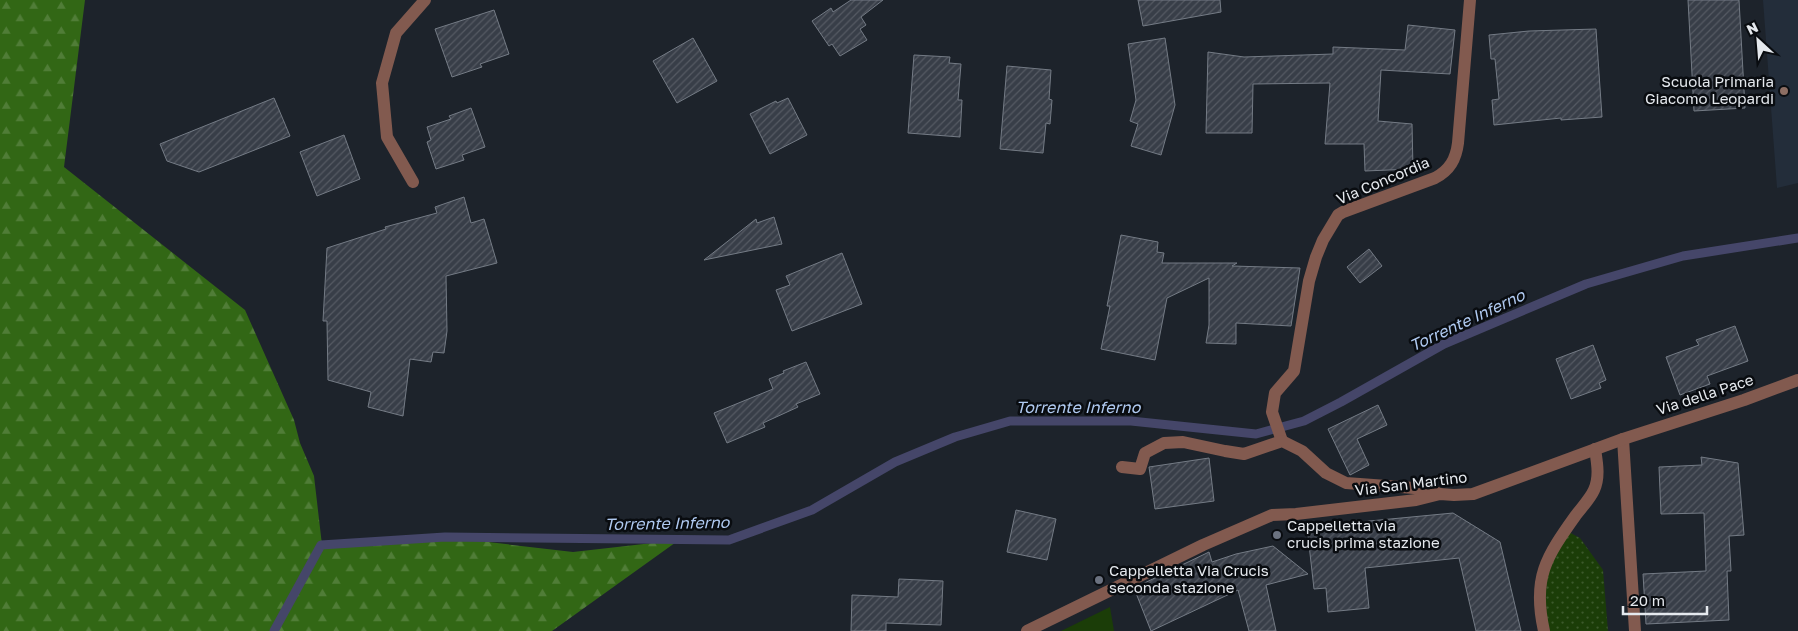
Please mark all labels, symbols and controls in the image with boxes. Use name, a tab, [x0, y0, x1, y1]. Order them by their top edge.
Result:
north arrow	[1733, 15, 1783, 65]
text: N	[1744, 18, 1761, 38]
place label: Scuola Primaria Giacomo Leopardi	[1645, 72, 1774, 107]
marker: Scuola Primaria Giacomo Leopardi	[1778, 85, 1790, 97]
street label: Via Concordia	[1333, 152, 1432, 208]
water label: Torrente Inferno	[1406, 284, 1529, 355]
street label: Via della Pace	[1654, 370, 1756, 418]
water label: Torrente Inferno	[1016, 397, 1142, 417]
street label: Via San Martino	[1354, 467, 1468, 499]
water label: Torrente Inferno	[605, 512, 731, 534]
place label: Cappelletta via crucis prima stazione	[1287, 516, 1440, 551]
marker: Cappelletta via crucis prima stazione	[1271, 529, 1283, 541]
place label: Cappelletta Via Crucis seconda stazione	[1109, 561, 1269, 596]
marker: Cappelletta Via Crucis seconda stazione	[1093, 574, 1105, 586]
scale bar	[1623, 584, 1707, 616]
text: 20 m	[1630, 591, 1665, 609]

